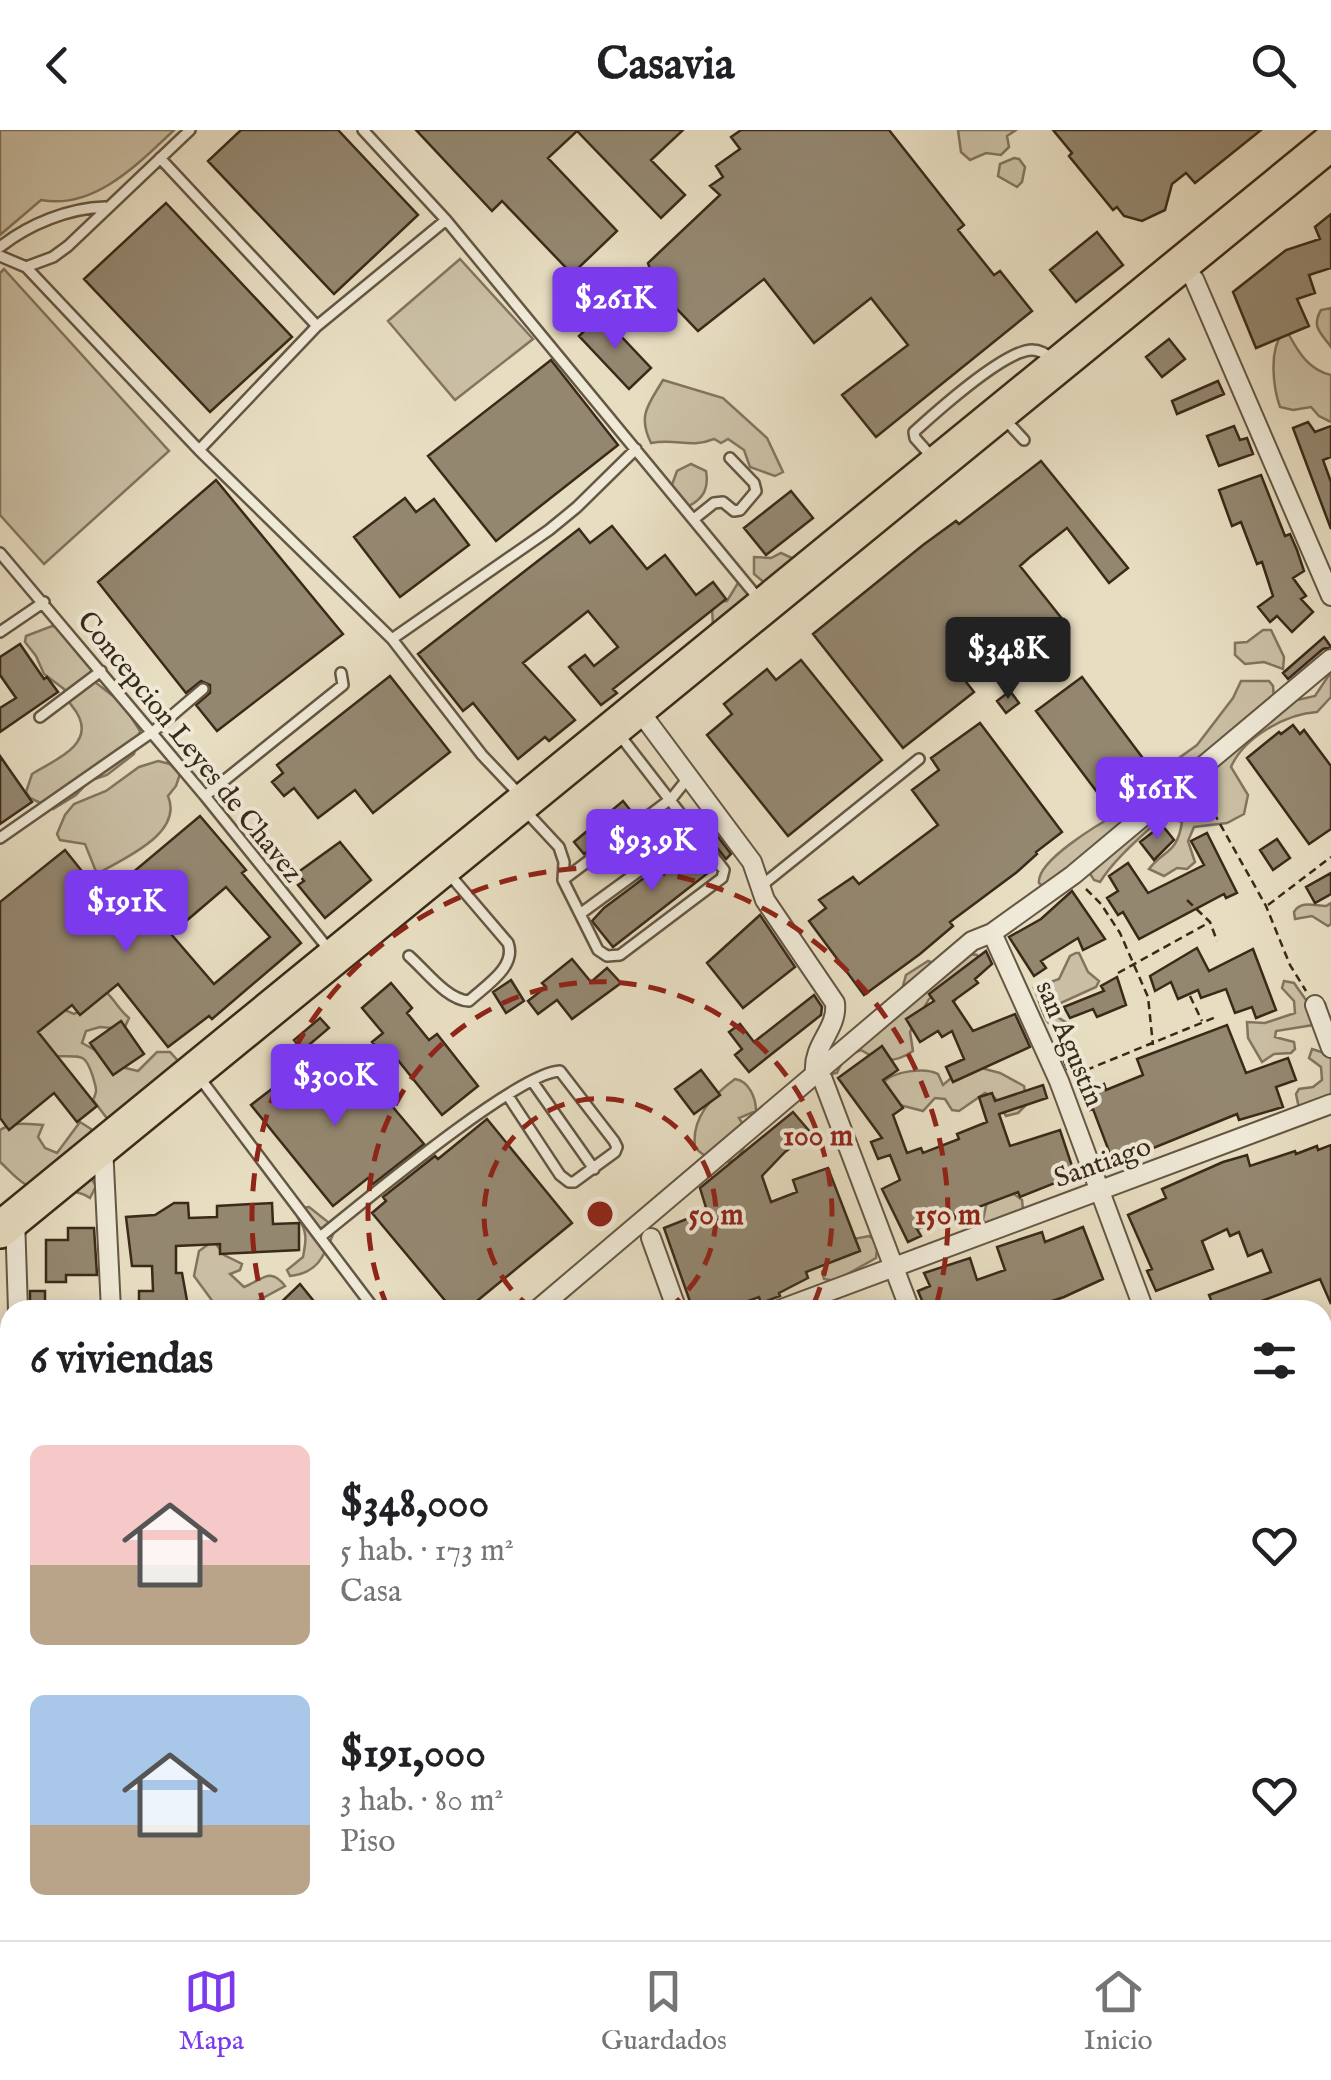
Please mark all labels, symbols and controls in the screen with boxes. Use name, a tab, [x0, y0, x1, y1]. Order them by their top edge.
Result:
text: Casavia	[597, 37, 734, 94]
icon: back	[30, 38, 85, 93]
icon: search	[1246, 38, 1301, 93]
pin: $261K	[545, 267, 685, 352]
text: $261K	[574, 279, 656, 320]
street label: Concepcion Leyes de Chavez	[69, 605, 309, 890]
pin: $348K	[938, 617, 1078, 702]
text: $348K	[967, 629, 1049, 670]
pin: $161K	[1087, 757, 1227, 842]
text: $161K	[1118, 769, 1196, 810]
pin: $93.9K	[571, 809, 733, 894]
text: $93.9K	[608, 821, 696, 862]
pin: $191K	[56, 870, 196, 955]
text: $191K	[87, 882, 165, 923]
street label: san Agustín	[1027, 976, 1111, 1112]
pin: $300K	[265, 1044, 405, 1129]
text: $300K	[293, 1056, 377, 1097]
text: 100 m	[783, 1118, 853, 1156]
street label: Santiago	[1050, 1130, 1156, 1197]
centre of rings	[582, 1196, 618, 1232]
text: 50 m	[688, 1197, 744, 1235]
text: 150 m	[915, 1197, 981, 1235]
icon: filters	[1247, 1333, 1302, 1388]
text: 6 viviendas	[30, 1334, 213, 1387]
text: $348,000	[340, 1478, 489, 1531]
icon: home	[110, 1485, 230, 1605]
icon: heart	[1247, 1518, 1302, 1573]
text: 5 hab. · 173 m²	[340, 1531, 514, 1572]
text: Casa	[340, 1572, 402, 1613]
text: $191,000	[340, 1728, 486, 1781]
icon: home	[110, 1735, 230, 1855]
icon: heart	[1247, 1768, 1302, 1823]
text: 3 hab. · 80 m²	[340, 1781, 504, 1822]
text: Piso	[340, 1822, 396, 1863]
tab: Mapa	[178, 1964, 244, 2059]
tab: Guardados	[601, 1964, 727, 2059]
tab: Inicio	[1084, 1964, 1153, 2059]

